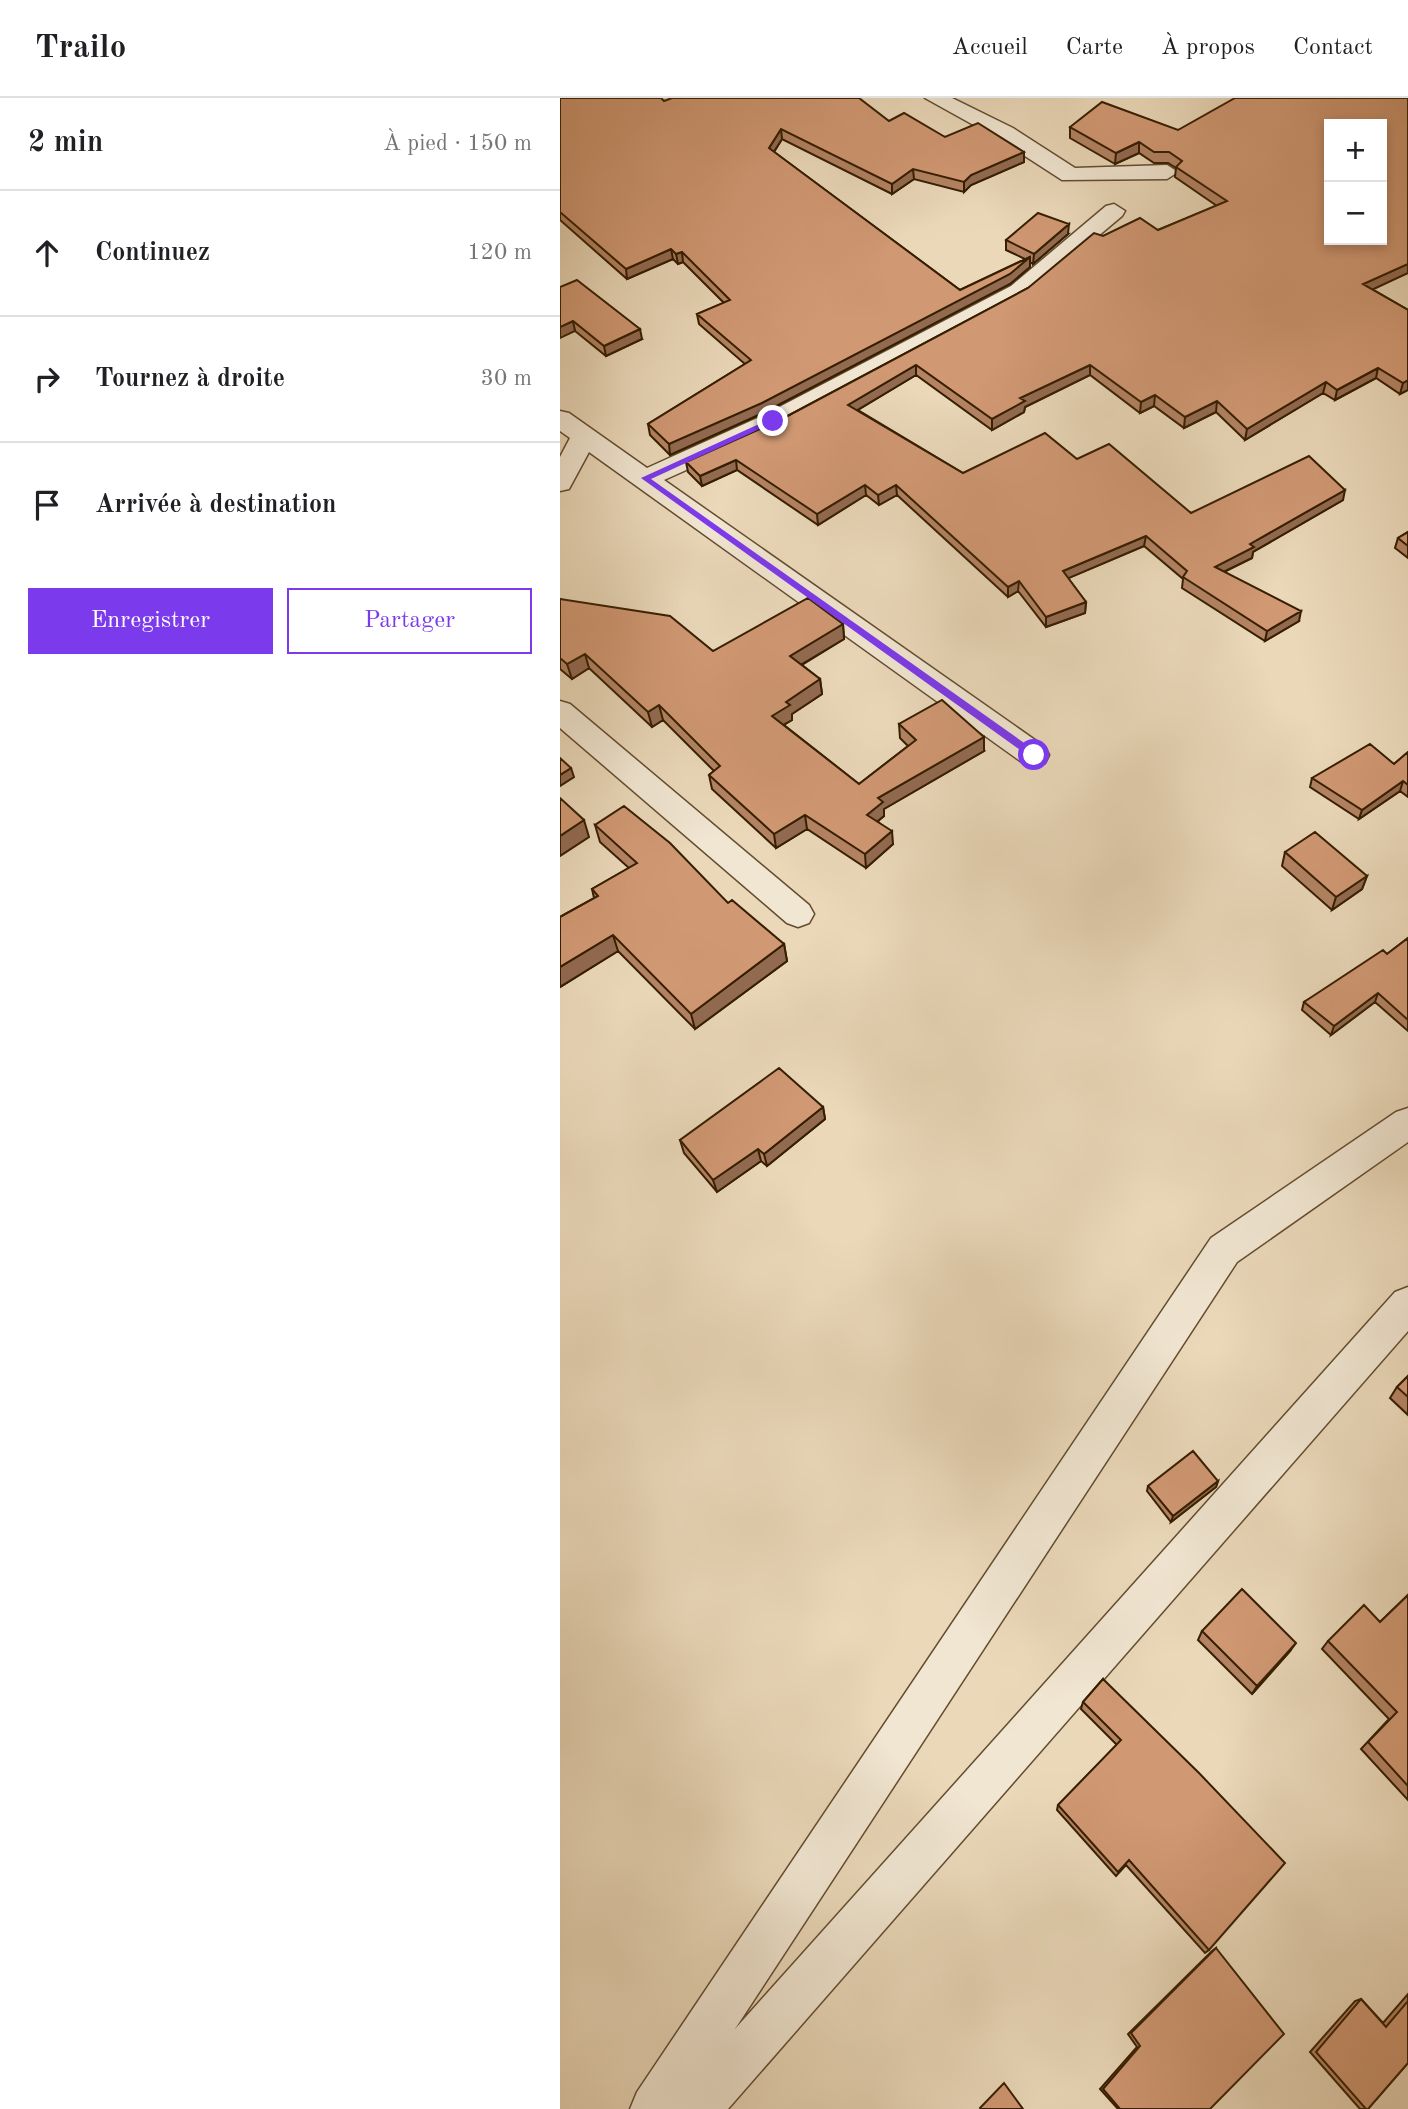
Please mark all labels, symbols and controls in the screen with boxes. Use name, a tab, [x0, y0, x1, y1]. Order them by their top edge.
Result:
text: Trailo	[35, 32, 126, 65]
text: Accueil	[952, 36, 1028, 60]
text: Carte	[1066, 36, 1123, 60]
text: À propos	[1161, 36, 1255, 60]
text: Contact	[1293, 36, 1373, 60]
map controls	[1324, 119, 1387, 245]
button: +	[1324, 119, 1387, 182]
text: 2 min	[28, 128, 103, 158]
text: À pied · 150 m	[383, 132, 532, 155]
button: −	[1324, 182, 1387, 245]
icon: ahead	[28, 234, 66, 272]
text: Continuez	[95, 240, 210, 266]
text: 120 m	[467, 241, 532, 264]
icon: right	[28, 360, 66, 398]
text: Tournez à droite	[95, 366, 285, 392]
text: 30 m	[481, 367, 532, 390]
route end	[757, 405, 788, 436]
icon: arrive	[28, 486, 66, 524]
text: Arrivée à destination	[95, 492, 337, 518]
button: Enregistrer	[28, 588, 273, 654]
button: Partager	[287, 588, 532, 654]
route start	[1018, 739, 1049, 770]

